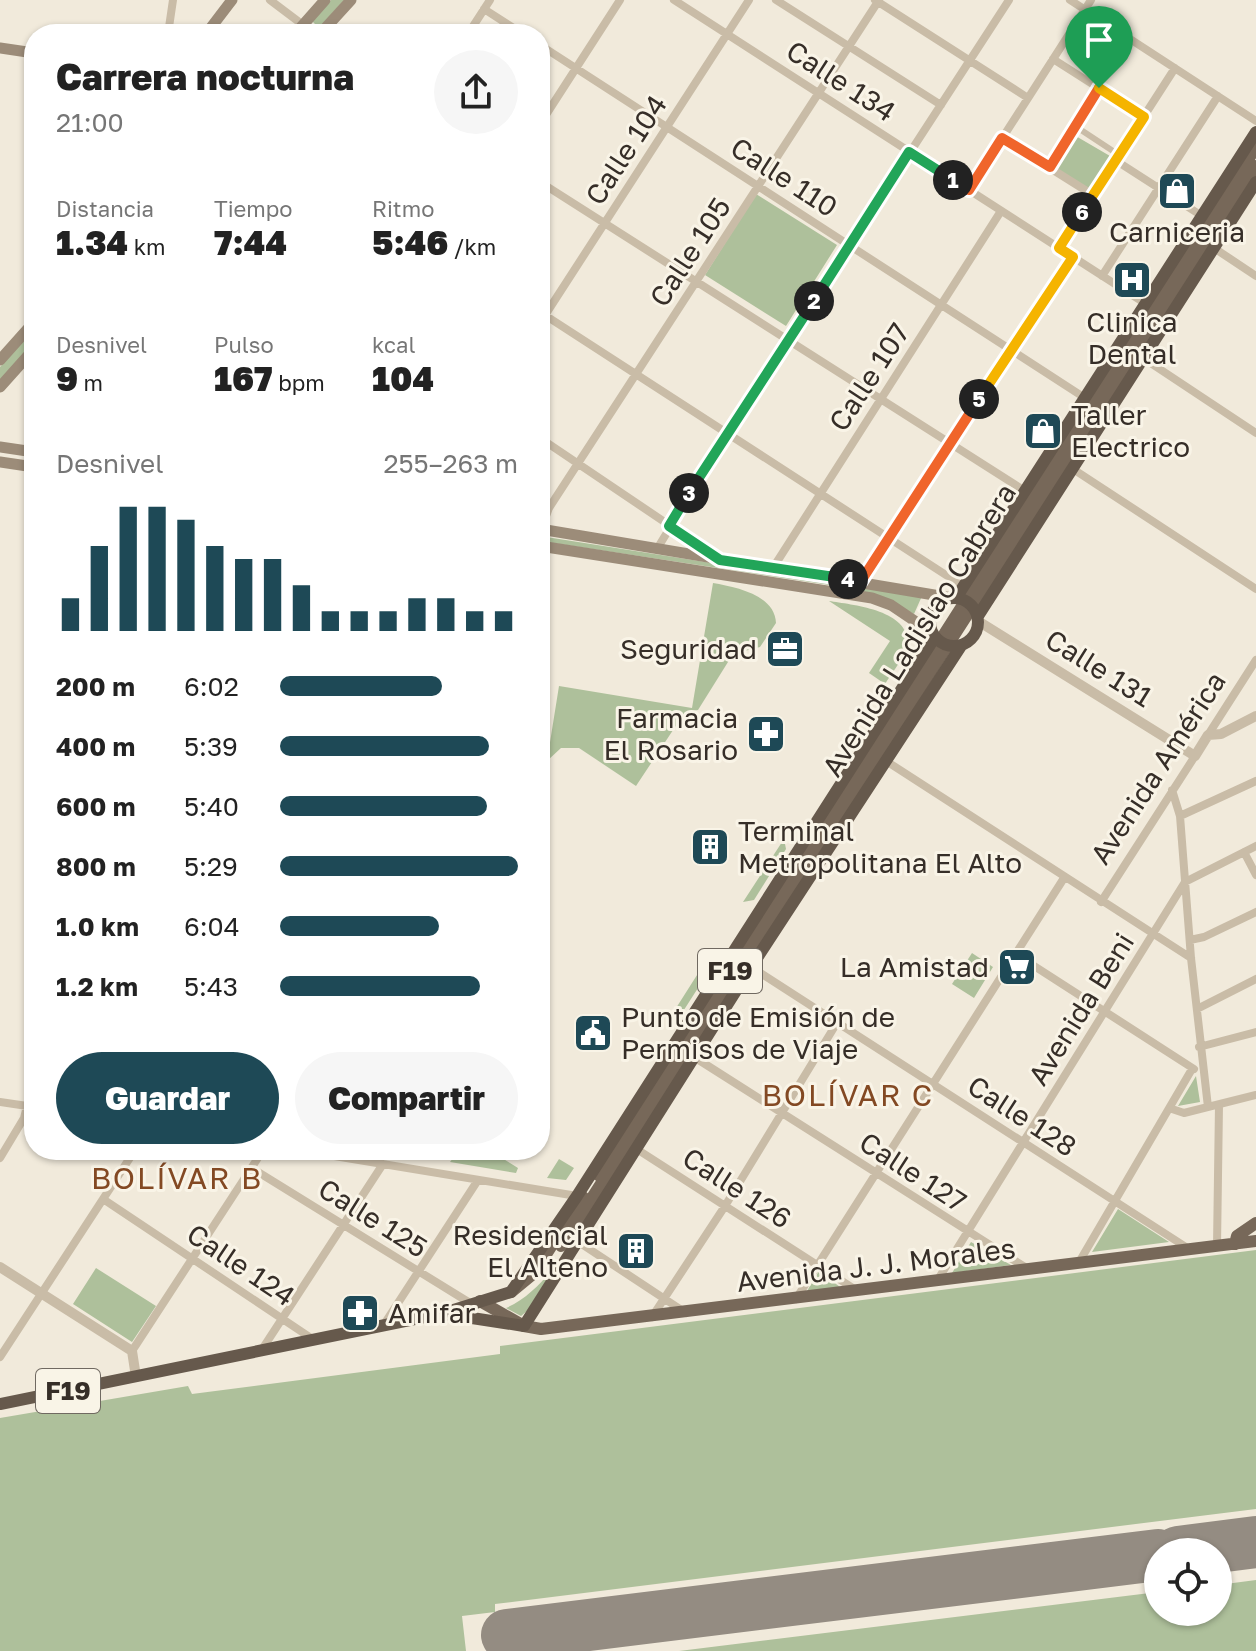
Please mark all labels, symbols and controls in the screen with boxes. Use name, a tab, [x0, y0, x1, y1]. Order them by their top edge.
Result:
pin	[1065, 6, 1133, 88]
icon: arrive	[1077, 18, 1121, 62]
street label: Calle 134	[781, 33, 902, 128]
button: share	[434, 50, 518, 134]
text: Carrera nocturna	[56, 55, 354, 98]
street label: Calle 104	[578, 89, 673, 211]
text: 21:00	[56, 107, 124, 138]
street label: Calle 110	[725, 130, 844, 223]
pin: 1	[933, 160, 973, 200]
text: 1	[947, 166, 959, 193]
shop icon: Carniceria	[1156, 170, 1198, 212]
street label: Calle 105	[642, 191, 737, 312]
pin: 6	[1062, 192, 1102, 232]
text: Distancia	[56, 195, 154, 222]
text: Tiempo	[214, 195, 293, 222]
text: Ritmo	[372, 195, 434, 222]
text: 6	[1075, 198, 1089, 225]
place label: Carniceria	[1109, 215, 1245, 248]
text: 1.34	[56, 222, 128, 262]
text: 7:44	[214, 222, 287, 262]
text: 5:46	[372, 222, 448, 262]
text: km	[128, 233, 166, 260]
text: /km	[448, 233, 496, 260]
hospital icon: Clinica Dental	[1111, 259, 1153, 301]
pin: 2	[794, 281, 834, 321]
text: 2	[807, 287, 821, 314]
place label: Clinica Dental	[1086, 305, 1178, 370]
street label: Calle 107	[822, 317, 916, 437]
text: Desnivel	[56, 331, 147, 358]
text: Pulso	[214, 331, 274, 358]
text: kcal	[372, 331, 415, 358]
text: 9	[56, 358, 78, 398]
text: 167	[214, 358, 273, 398]
text: 104	[372, 358, 434, 398]
text: m	[78, 369, 103, 396]
text: bpm	[273, 369, 325, 396]
pin: 5	[959, 379, 999, 419]
text: 5	[972, 385, 986, 412]
place label: Taller Electrico	[1071, 398, 1190, 463]
shop icon: Taller Electrico	[1022, 410, 1064, 452]
text: Desnivel	[56, 448, 163, 479]
text: 255–263 m	[383, 448, 518, 479]
pin: 3	[669, 473, 709, 513]
street label: Avenida Ladislao Cabrera	[815, 477, 1022, 782]
text: 3	[682, 479, 696, 506]
pin: 4	[828, 559, 868, 599]
text: 4	[841, 565, 855, 592]
street label: Calle 131	[1040, 622, 1159, 713]
office icon: Seguridad	[764, 628, 806, 670]
place label: Seguridad	[620, 632, 757, 665]
street label: Avenida América	[1083, 665, 1232, 870]
text: 200 m	[56, 671, 135, 702]
text: 6:02	[184, 671, 239, 702]
place label: Farmacia El Rosario	[604, 701, 738, 766]
pharmacy icon: Farmacia El Rosario	[745, 713, 787, 755]
text: 400 m	[56, 731, 135, 762]
text: 5:39	[184, 731, 238, 762]
text: 600 m	[56, 791, 136, 822]
text: 5:40	[184, 791, 239, 822]
place label: Terminal Metropolitana El Alto	[738, 814, 1022, 879]
building icon: Terminal Metropolitana El Alto	[689, 826, 731, 868]
text: 800 m	[56, 851, 136, 882]
text: 5:29	[184, 851, 238, 882]
text: 1.0 km	[56, 911, 139, 942]
text: 6:04	[184, 911, 240, 942]
street label: Avenida Beni	[1021, 927, 1140, 1091]
supermarket icon: La Amistad	[996, 946, 1038, 988]
road number: F19	[698, 949, 762, 993]
place label: La Amistad	[840, 950, 989, 983]
text: 1.2 km	[56, 971, 138, 1002]
text: 5:43	[184, 971, 238, 1002]
place label: Punto de Emisión de Permisos de Viaje	[621, 1000, 895, 1065]
public building icon: Punto de Emisión de Permisos de Viaje	[572, 1012, 614, 1054]
button: Guardar	[56, 1052, 279, 1144]
button: Compartir	[295, 1052, 518, 1144]
street label: Calle 128	[962, 1068, 1083, 1163]
district label: BOLÍVAR C	[762, 1077, 934, 1113]
street label: Calle 127	[854, 1125, 973, 1218]
street label: Calle 126	[677, 1140, 798, 1235]
district label: BOLÍVAR B	[91, 1160, 263, 1196]
street label: Calle 125	[313, 1171, 434, 1264]
street label: Calle 124	[181, 1217, 301, 1313]
place label: Residencial El Alteno	[452, 1218, 608, 1283]
building icon: Residencial El Alteno	[615, 1230, 657, 1272]
street label: Avenida J. J. Morales	[735, 1231, 1017, 1298]
pharmacy icon: Amifar	[339, 1292, 381, 1334]
place label: Amifar	[388, 1296, 476, 1329]
road number: F19	[36, 1369, 100, 1413]
map controls	[1144, 1538, 1232, 1626]
button: locate	[1144, 1538, 1232, 1626]

